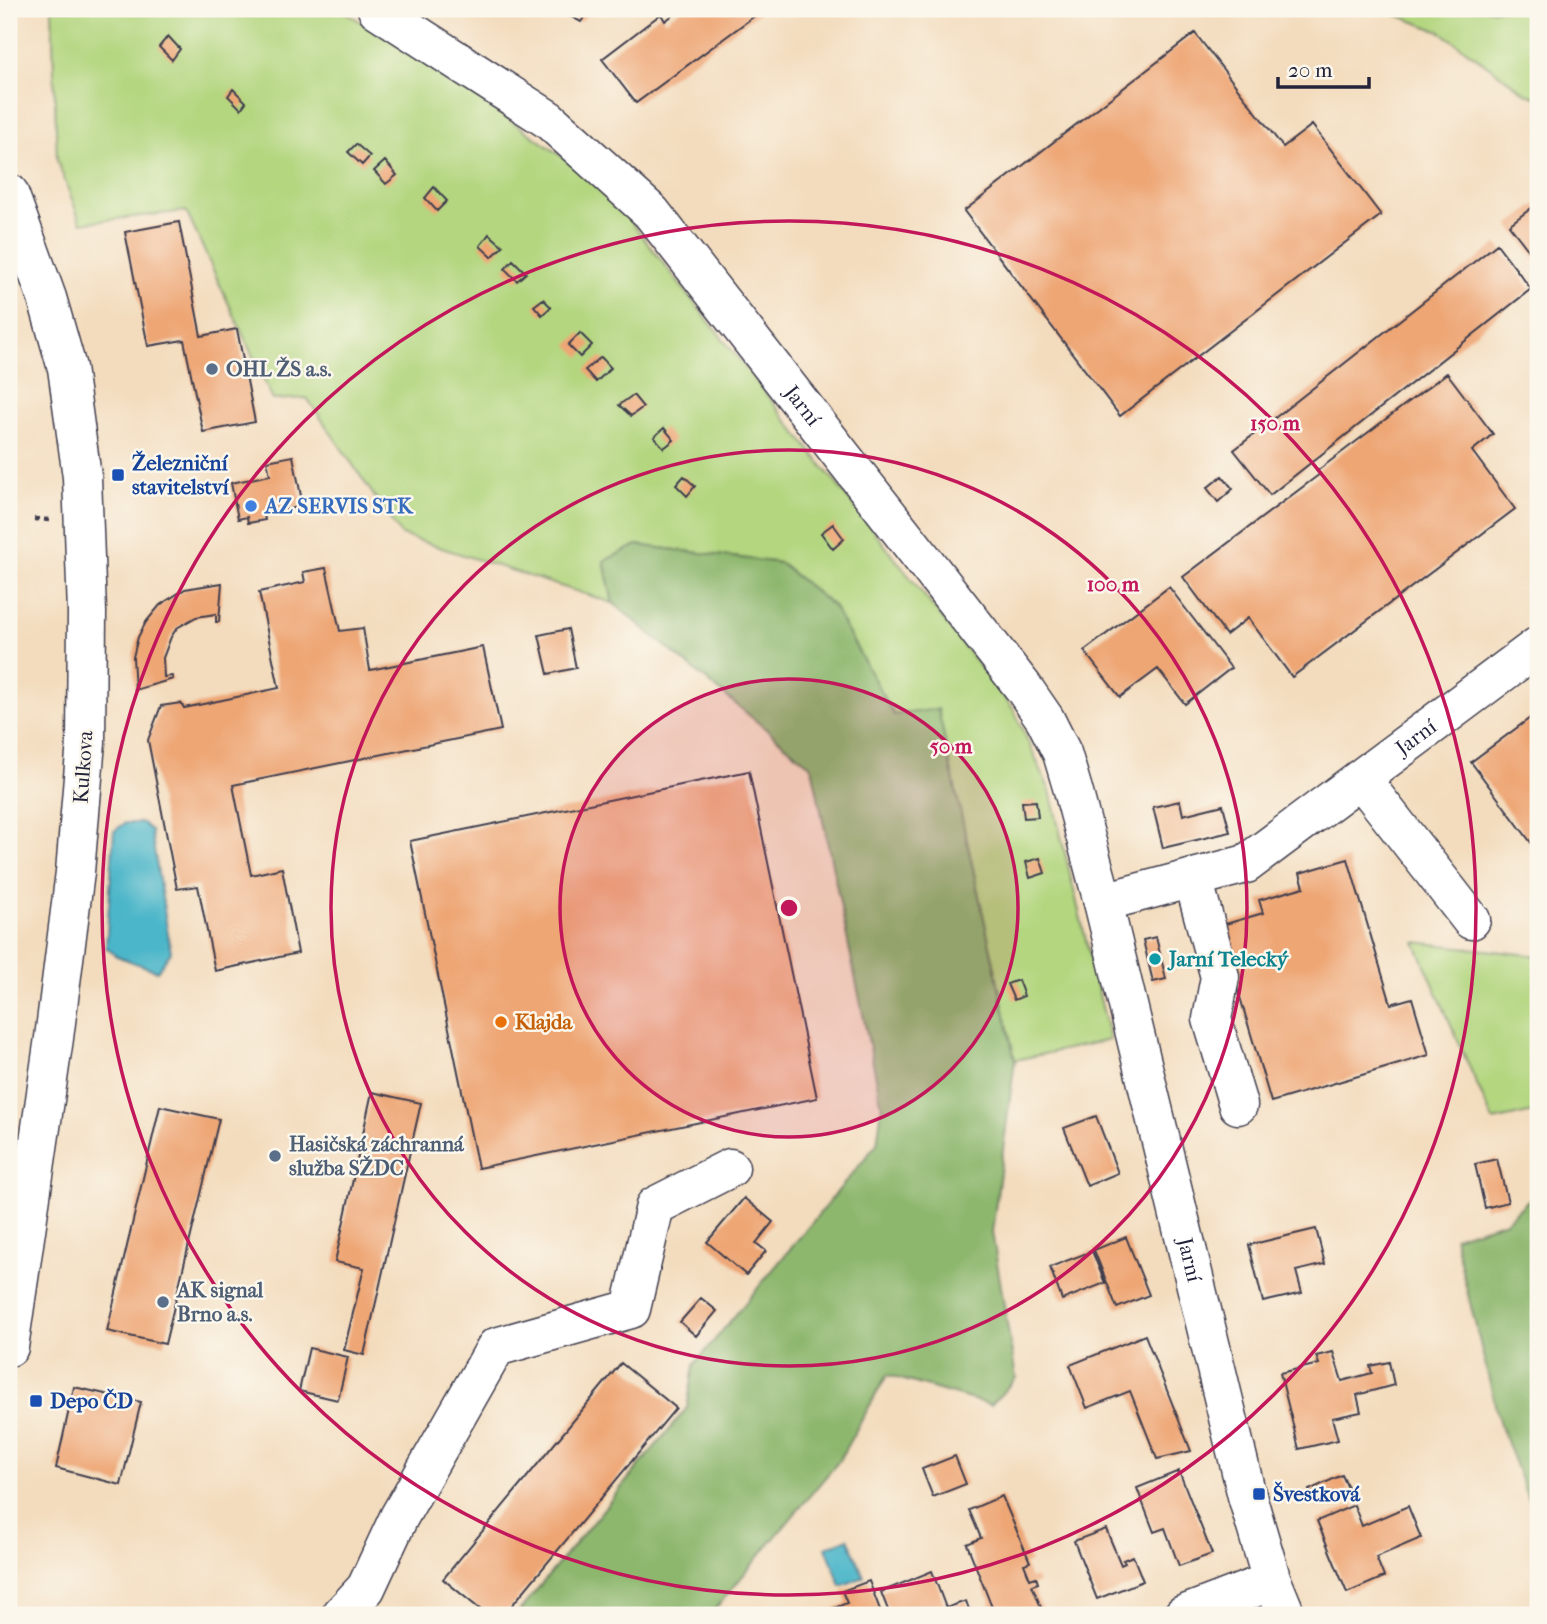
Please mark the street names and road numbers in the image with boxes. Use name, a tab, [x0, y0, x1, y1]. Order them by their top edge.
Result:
street label: Jarní	[778, 379, 826, 431]
street label: Jarní	[1389, 714, 1442, 761]
street label: Kulkova	[68, 729, 98, 804]
street label: Jarní	[1172, 1233, 1207, 1285]

